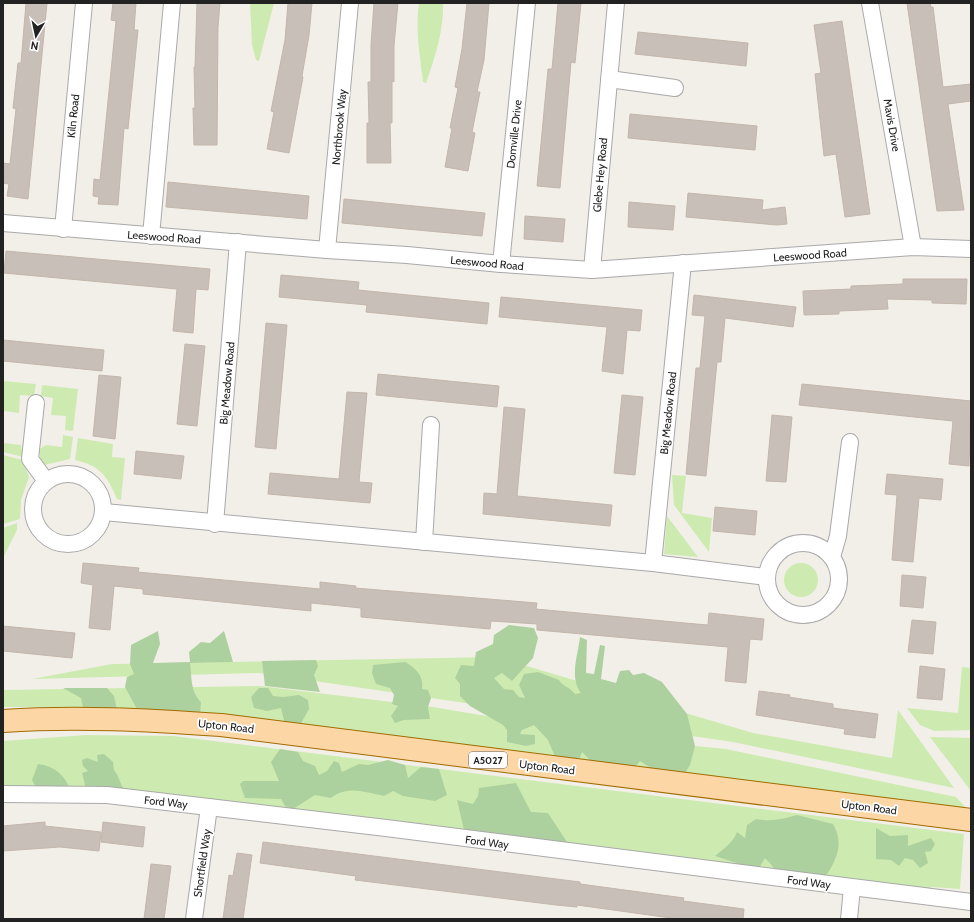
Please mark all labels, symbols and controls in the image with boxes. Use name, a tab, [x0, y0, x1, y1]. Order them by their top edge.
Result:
north arrow	[16, 16, 56, 56]
text: N	[29, 38, 39, 53]
street label: Northbrook Way	[329, 88, 349, 166]
street label: Kiln Road	[64, 93, 82, 139]
street label: Mavis Drive	[880, 97, 904, 153]
street label: Domville Drive	[503, 99, 525, 169]
street label: Glebe Hey Road	[590, 137, 610, 213]
street label: Leeswood Road	[127, 227, 201, 247]
street label: Leeswood Road	[773, 245, 847, 265]
street label: Leeswood Road	[450, 253, 524, 273]
street label: Big Meadow Road	[216, 341, 238, 425]
street label: Big Meadow Road	[657, 371, 679, 455]
street label: Upton Road	[197, 716, 255, 736]
road number: A5027	[469, 752, 507, 768]
street label: Upton Road	[518, 757, 576, 777]
street label: Ford Way	[143, 793, 189, 811]
street label: Upton Road	[840, 797, 898, 817]
street label: Shortfield Way	[190, 827, 214, 898]
street label: Ford Way	[464, 832, 510, 852]
street label: Ford Way	[786, 872, 832, 892]

